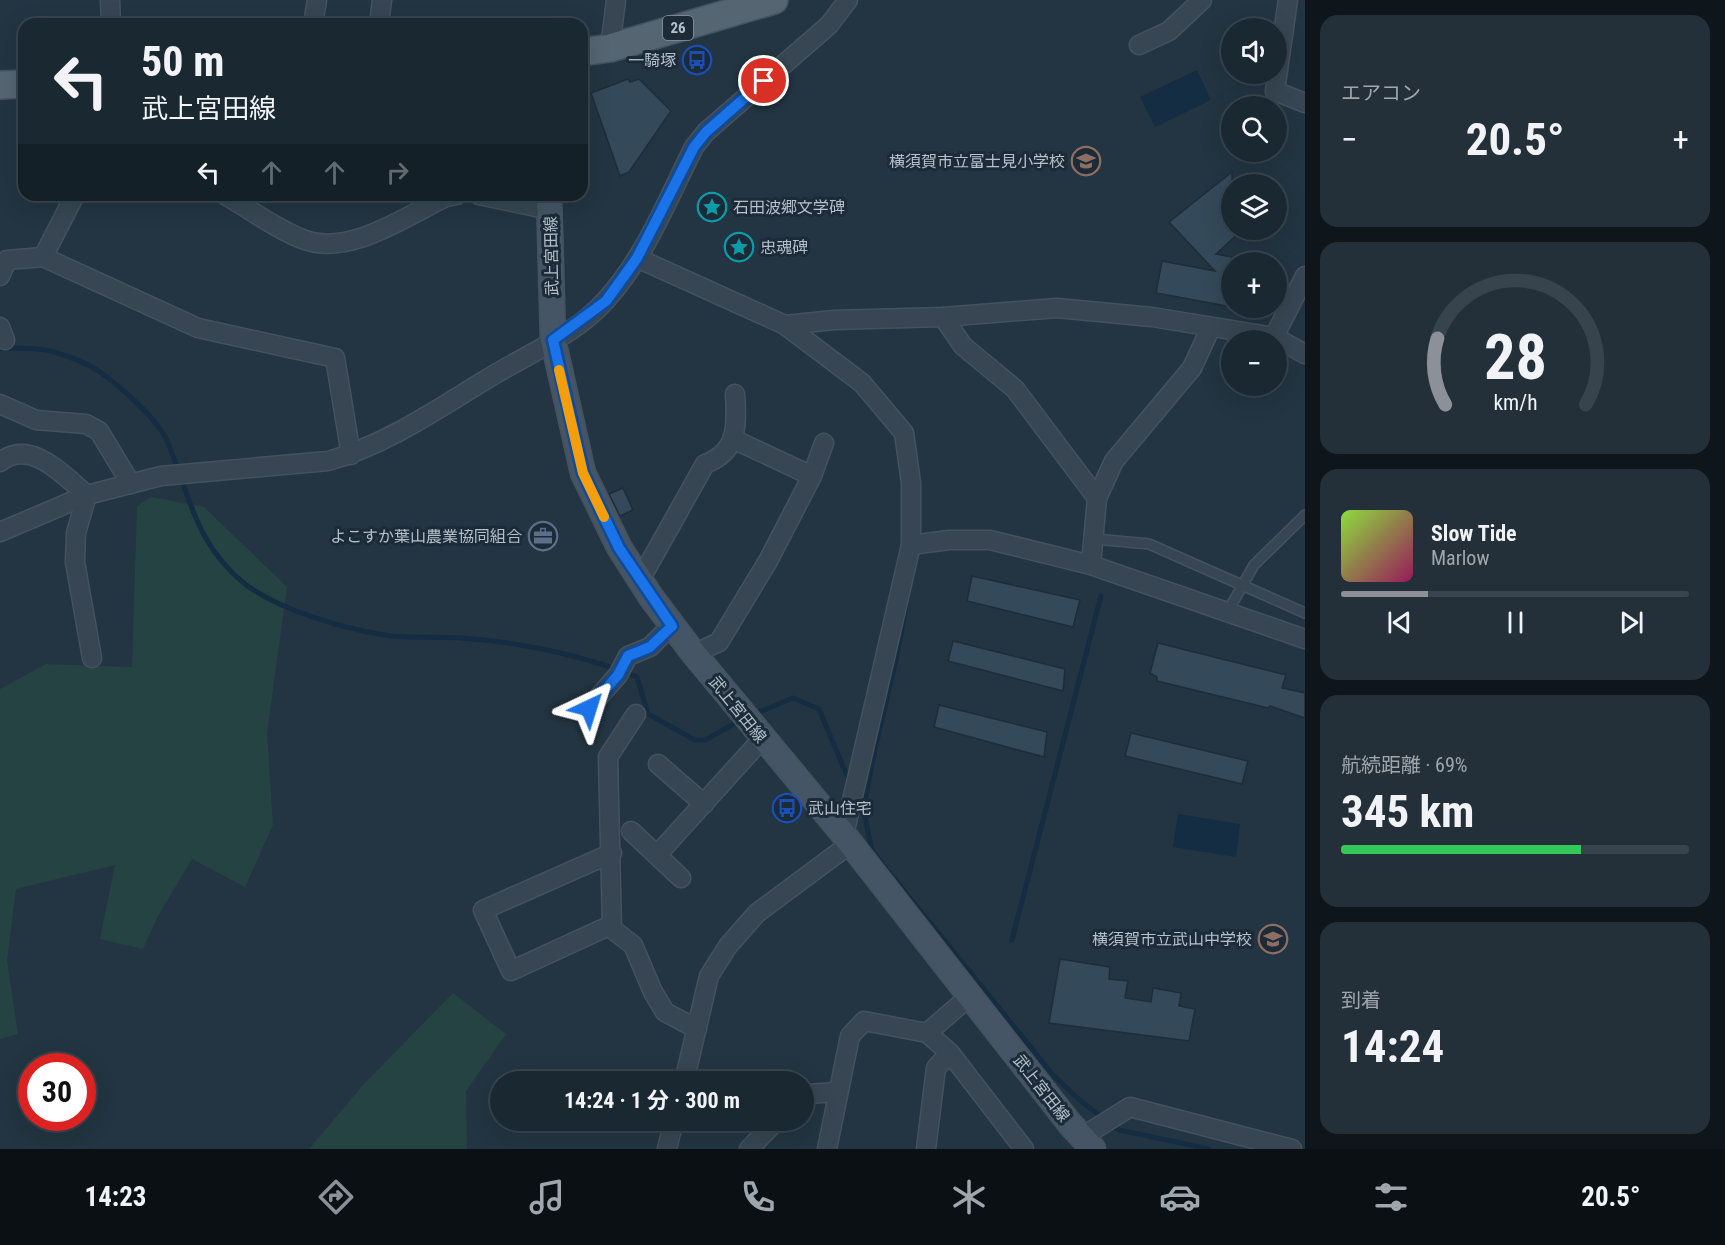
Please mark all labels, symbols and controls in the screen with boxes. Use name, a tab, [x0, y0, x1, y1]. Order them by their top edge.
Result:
road number: 26	[663, 16, 693, 40]
map controls	[1221, 18, 1287, 396]
button: sound	[1221, 18, 1287, 84]
text: 50 m	[141, 37, 224, 86]
icon: left	[42, 42, 120, 120]
bus stop icon: 一騎塚	[681, 44, 713, 76]
place label: 一騎塚	[628, 51, 676, 70]
pin	[738, 55, 789, 106]
icon: arrive	[747, 64, 780, 97]
text: エアコン	[1341, 81, 1421, 105]
text: 武上宮田線	[141, 93, 276, 125]
button: search	[1221, 96, 1287, 162]
text: 20.5°	[1466, 113, 1564, 166]
text: −	[1341, 120, 1358, 159]
text: +	[1673, 120, 1689, 159]
school or university icon: 横須賀市立富士見小学校	[1070, 145, 1102, 177]
place label: 横須賀市立富士見小学校	[889, 152, 1065, 171]
icon: left	[192, 156, 225, 189]
icon: ahead	[255, 156, 288, 189]
icon: ahead	[318, 156, 351, 189]
icon: right	[381, 156, 414, 189]
button: layers	[1221, 174, 1287, 240]
place icon: 石田波郷文学碑	[696, 191, 728, 223]
place label: 石田波郷文学碑	[733, 198, 845, 217]
street label: 武上宮田線	[541, 216, 562, 296]
place icon: 忠魂碑	[723, 231, 755, 263]
place label: 忠魂碑	[760, 238, 808, 257]
button: +	[1221, 252, 1287, 318]
text: 28	[1483, 321, 1547, 394]
button: −	[1221, 330, 1287, 396]
text: km/h	[1493, 390, 1537, 415]
office icon: よこすか葉山農業協同組合	[527, 520, 559, 552]
text: Slow Tide	[1431, 521, 1517, 546]
place label: よこすか葉山農業協同組合	[330, 527, 522, 546]
text: Marlow	[1431, 546, 1489, 570]
icon: previous	[1383, 606, 1416, 639]
icon: pause	[1499, 606, 1532, 639]
icon: next	[1615, 606, 1648, 639]
street label: 武上宮田線	[705, 672, 770, 746]
position arrow	[557, 676, 621, 740]
text: 航続距離 · 69%	[1341, 753, 1467, 777]
text: 345 km	[1341, 785, 1474, 838]
bus stop icon: 武山住宅	[771, 792, 803, 824]
place label: 武山住宅	[808, 799, 872, 818]
school or university icon: 横須賀市立武山中学校	[1257, 923, 1289, 955]
place label: 横須賀市立武山中学校	[1092, 930, 1252, 949]
text: 到着	[1341, 988, 1381, 1012]
text: 14:24	[1341, 1020, 1444, 1073]
street label: 武上宮田線	[1009, 1051, 1074, 1126]
speed limit sign: 30	[18, 1053, 96, 1131]
text: 14:24 · 1 分 · 300 m	[564, 1088, 740, 1113]
icon: directions	[315, 1176, 357, 1218]
icon: music	[526, 1176, 568, 1218]
icon: phone	[737, 1176, 779, 1218]
icon: climate	[948, 1176, 990, 1218]
icon: car	[1159, 1176, 1201, 1218]
icon: filters	[1370, 1176, 1412, 1218]
text: 14:23	[84, 1181, 146, 1213]
text: 20.5°	[1581, 1181, 1641, 1213]

